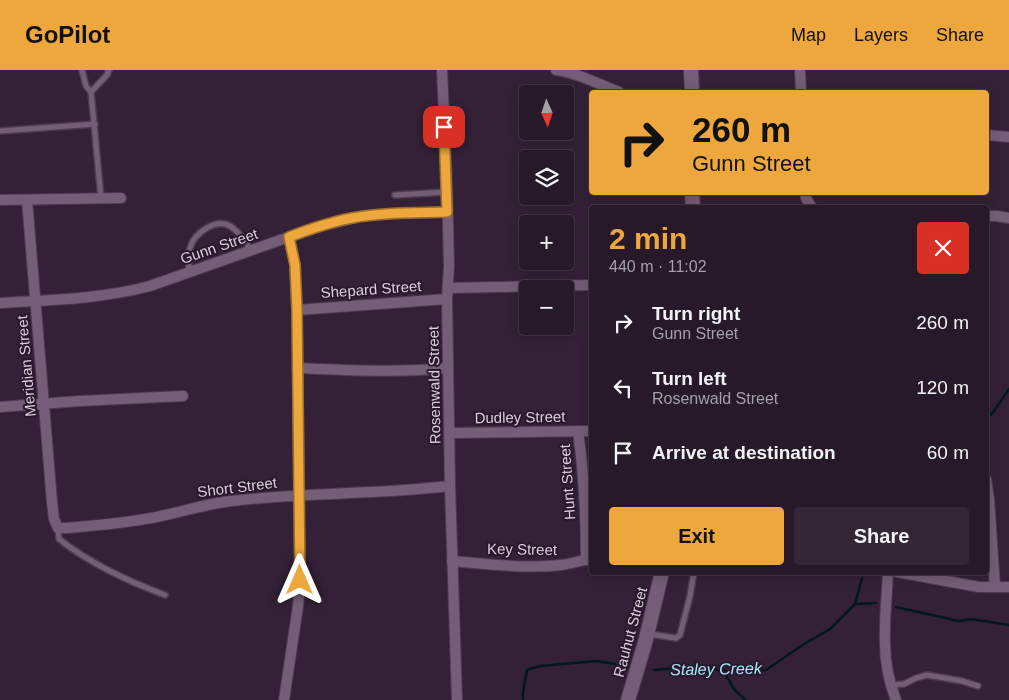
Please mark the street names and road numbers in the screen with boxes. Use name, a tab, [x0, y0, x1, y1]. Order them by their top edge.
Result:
street label: Gunn Street	[178, 225, 261, 267]
street label: Shepard Street	[320, 277, 423, 301]
street label: Meridian Street	[13, 314, 39, 417]
street label: Rosenwald Street	[424, 325, 444, 444]
street label: Dudley Street	[474, 408, 566, 426]
street label: Hunt Street	[556, 443, 578, 520]
street label: Short Street	[196, 474, 279, 500]
street label: Key Street	[487, 540, 558, 558]
street label: Rauhut Street	[610, 584, 650, 679]

